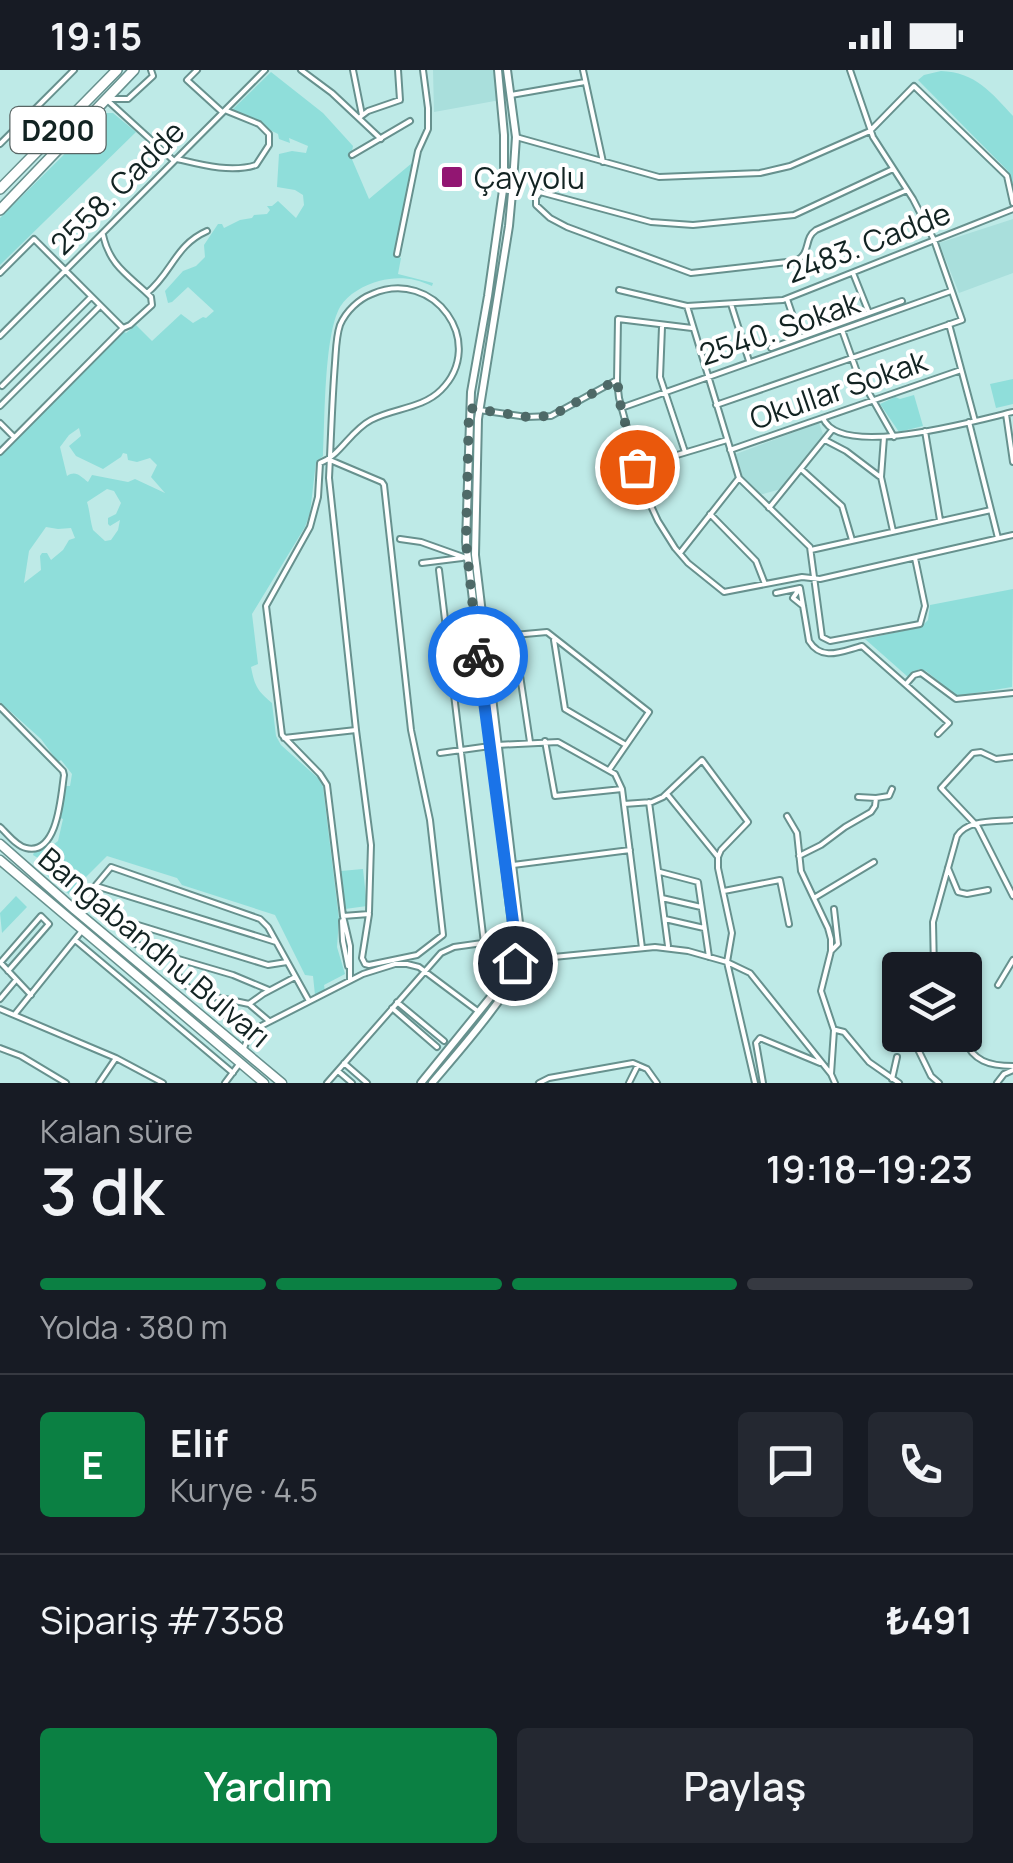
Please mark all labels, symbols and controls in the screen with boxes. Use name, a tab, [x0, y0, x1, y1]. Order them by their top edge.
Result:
text: 19:15	[50, 9, 142, 61]
road number: D200	[10, 107, 106, 153]
street label: 2558. Cadde	[41, 111, 193, 263]
place label: Çayyolu	[474, 157, 585, 198]
marker: Çayyolu	[439, 164, 465, 190]
street label: 2483. Cadde	[780, 192, 956, 292]
street label: 2540. Sokak	[694, 281, 866, 375]
street label: Okullar Sokak	[744, 339, 933, 438]
pin	[595, 425, 680, 510]
icon: bag	[610, 440, 665, 495]
courier	[428, 606, 528, 706]
icon: bike	[451, 629, 506, 684]
street label: Bangabandhu Bulvarı	[30, 838, 280, 1056]
pin	[473, 921, 558, 1006]
icon: home	[488, 936, 543, 991]
map controls	[882, 952, 982, 1052]
button: layers	[882, 952, 982, 1052]
text: Kalan süre	[40, 1109, 193, 1153]
text: 19:18–19:23	[766, 1142, 973, 1194]
text: 3 dk	[40, 1146, 164, 1235]
text: Yolda · 380 m	[40, 1305, 228, 1349]
button: chat	[738, 1412, 843, 1517]
button: phone	[868, 1412, 973, 1517]
text: Elif	[170, 1416, 228, 1468]
text: E	[81, 1438, 104, 1490]
text: Kurye · 4.5	[170, 1468, 318, 1512]
text: Sipariş #7358	[40, 1593, 285, 1645]
text: ₺491	[885, 1593, 973, 1645]
button: Yardım	[40, 1728, 497, 1843]
button: Paylaş	[517, 1728, 973, 1843]

